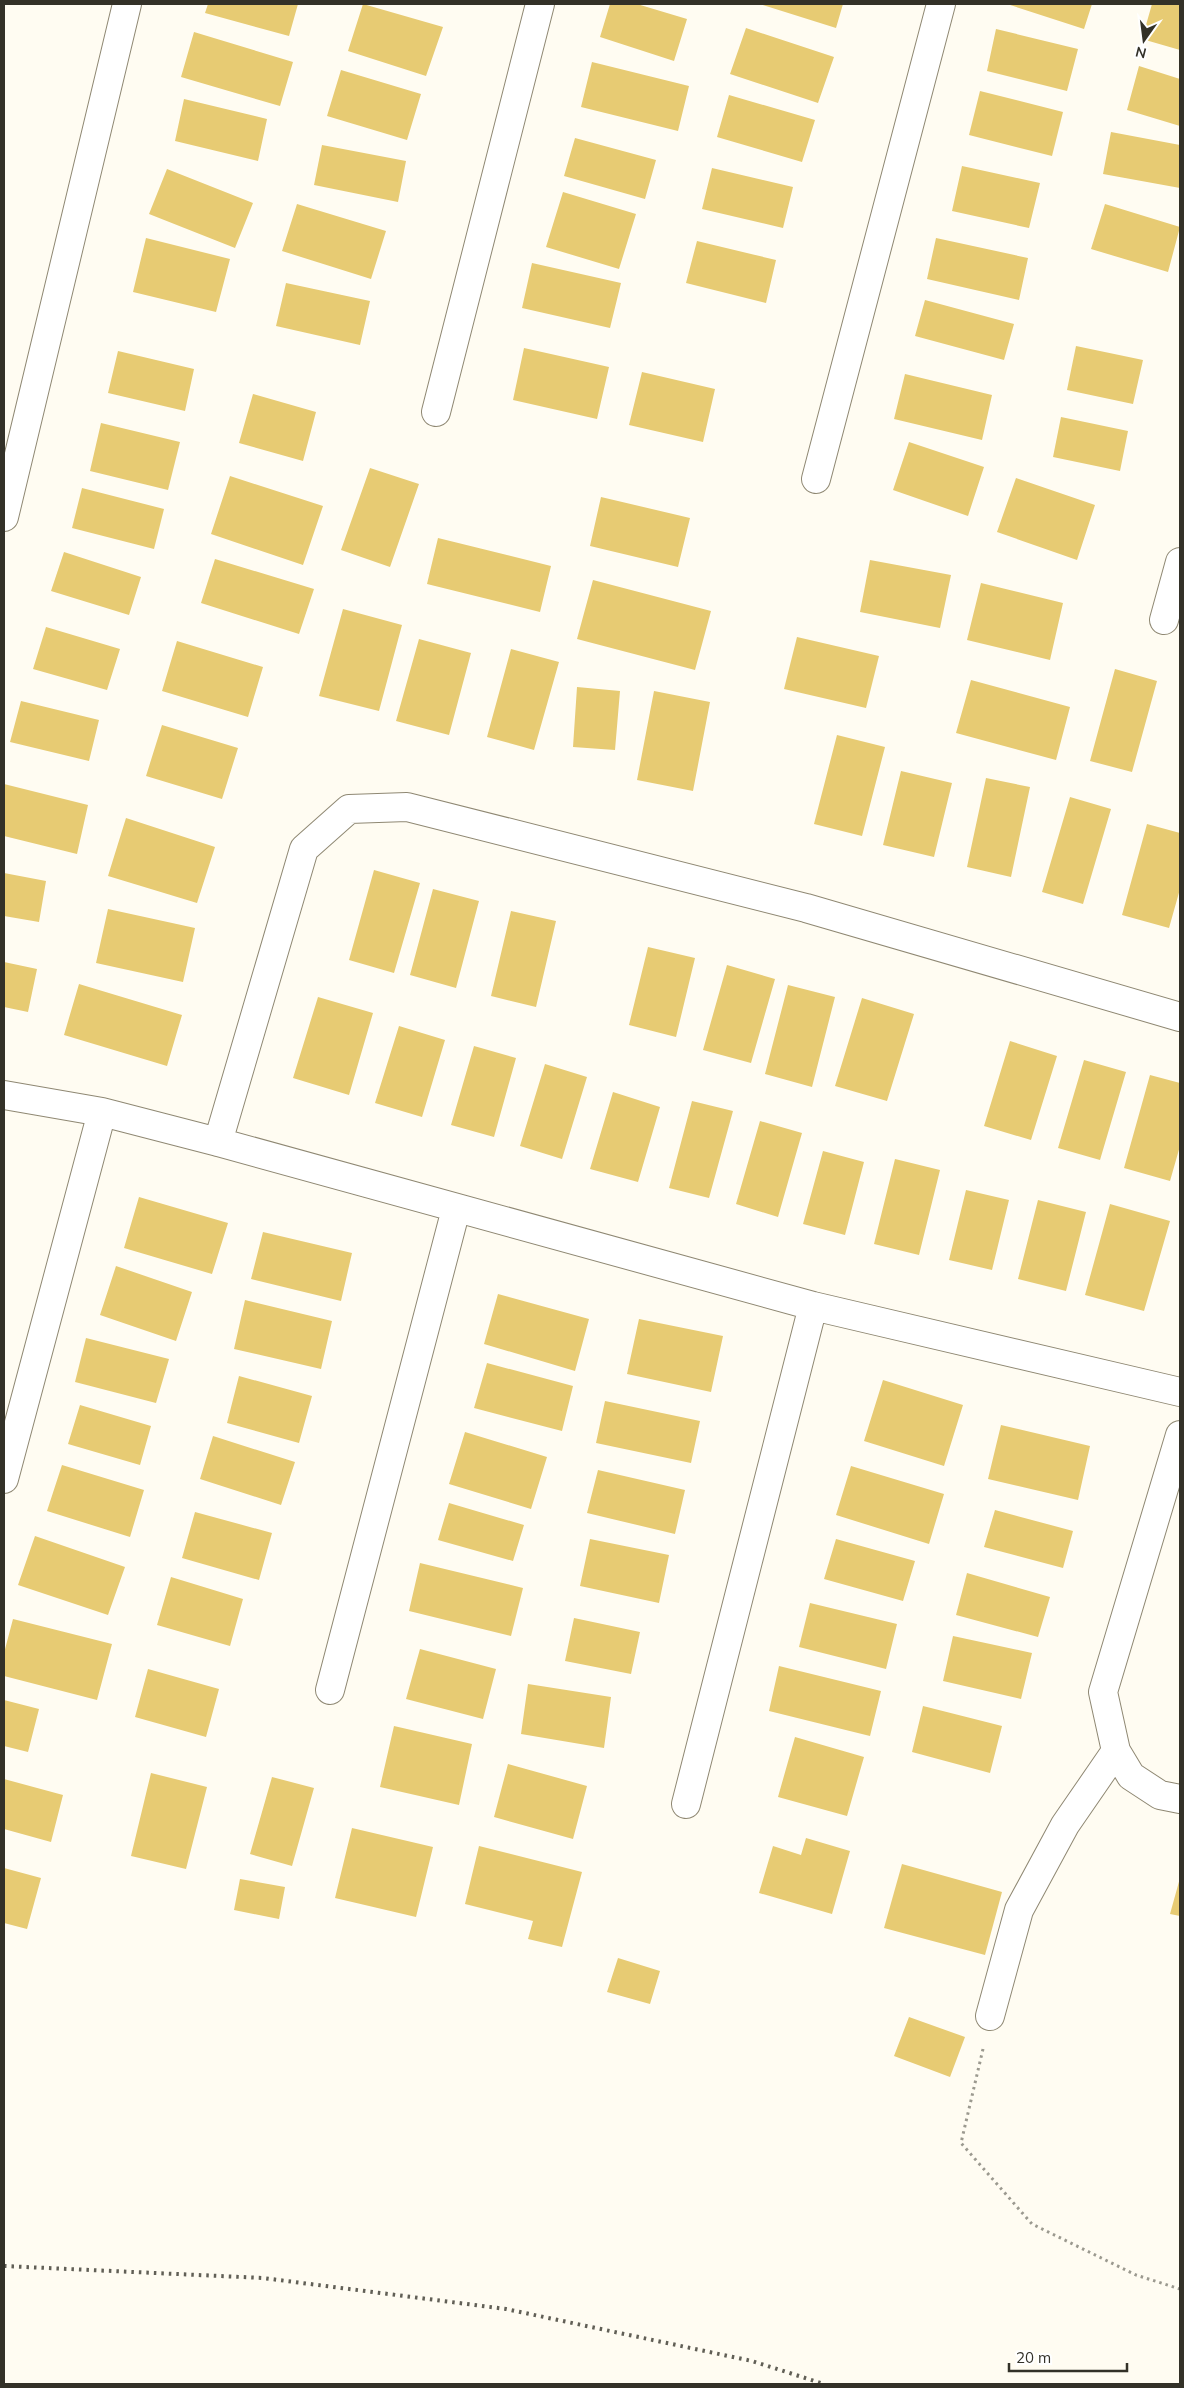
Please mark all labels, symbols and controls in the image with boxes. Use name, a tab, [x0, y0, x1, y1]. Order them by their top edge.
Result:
north arrow	[1119, 15, 1169, 65]
text: N	[1134, 43, 1148, 63]
scale bar	[1009, 2340, 1126, 2372]
text: 20 m	[1016, 2348, 1051, 2367]

